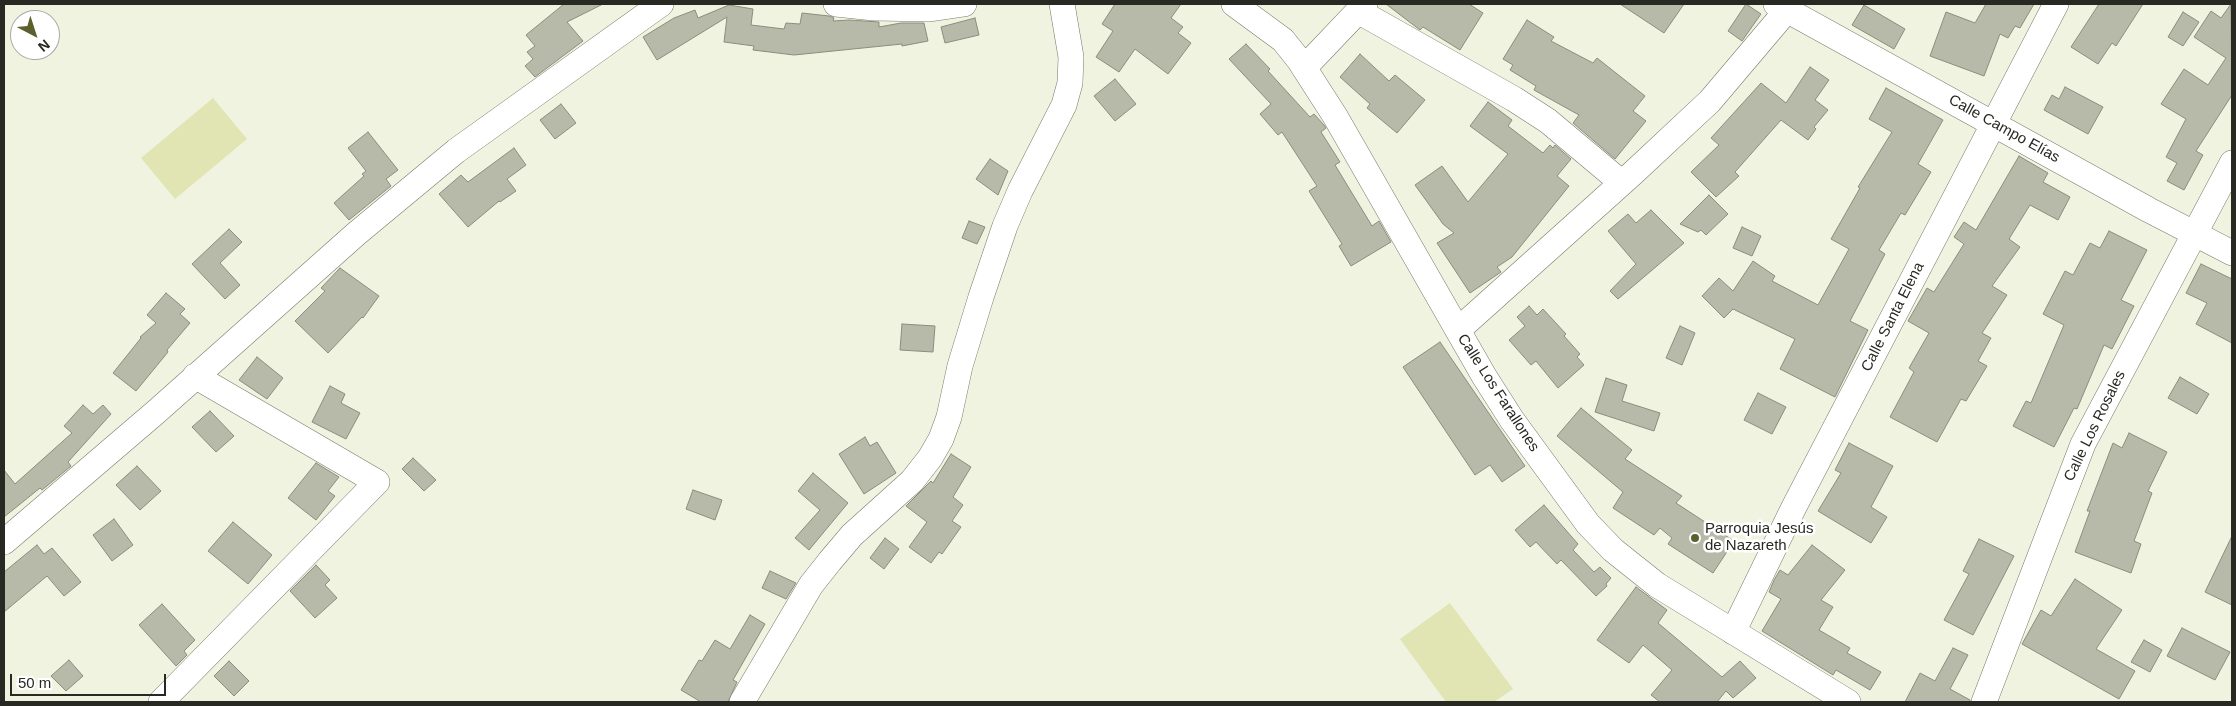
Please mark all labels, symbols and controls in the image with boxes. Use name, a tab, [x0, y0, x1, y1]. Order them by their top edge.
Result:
north arrow	[10, 10, 60, 60]
text: N	[35, 36, 53, 55]
street label: Calle Campo Elías	[1945, 91, 2063, 167]
street label: Calle Santa Elena	[1858, 259, 1928, 375]
street label: Calle Los Farallones	[1453, 331, 1543, 455]
street label: Calle Los Rosales	[2060, 368, 2130, 484]
place label: Parroquia Jesús de Nazareth	[1705, 520, 1813, 555]
marker: Parroquia Jesús de Nazareth	[1689, 532, 1701, 544]
scale bar	[12, 664, 169, 696]
text: 50 m	[18, 674, 51, 691]

